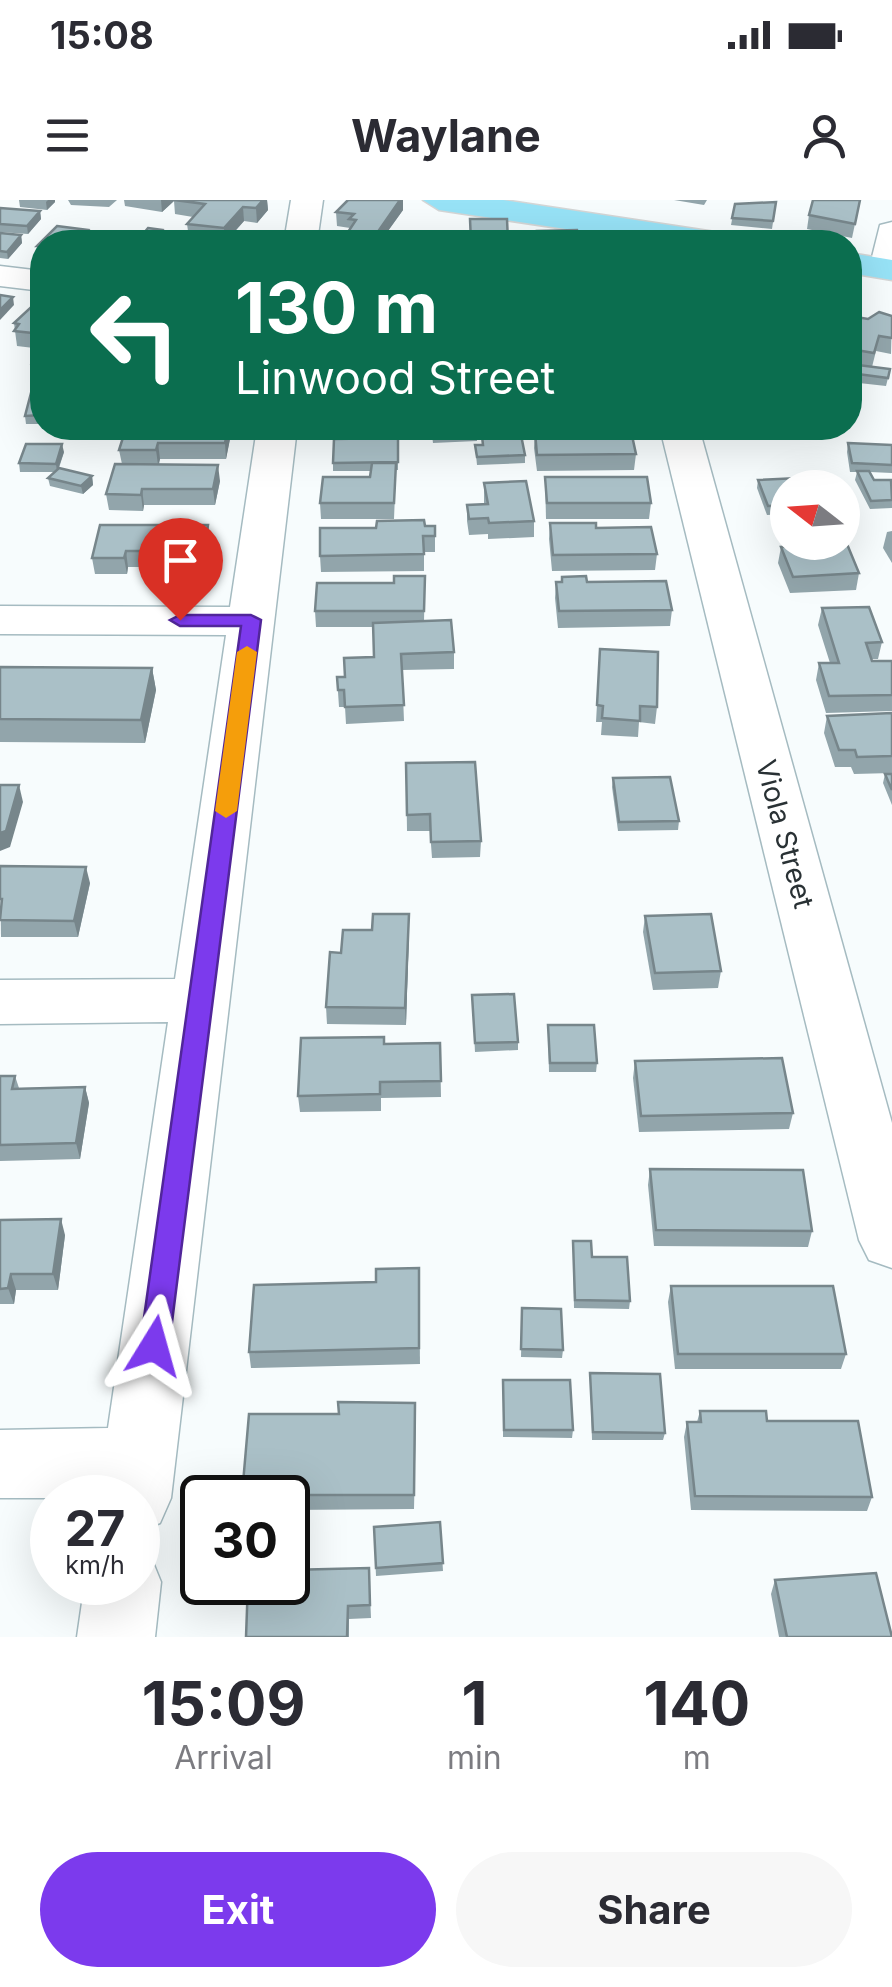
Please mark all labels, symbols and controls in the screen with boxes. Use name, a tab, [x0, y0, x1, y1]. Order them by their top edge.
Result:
text: 15:08	[50, 12, 154, 58]
icon: menu	[40, 108, 95, 163]
text: Waylane	[351, 108, 541, 163]
icon: person	[797, 108, 852, 163]
text: 130 m	[235, 265, 438, 350]
icon: left	[70, 270, 200, 400]
text: Linwood Street	[235, 350, 555, 405]
north arrow	[770, 470, 860, 560]
map controls	[770, 470, 860, 560]
pin	[138, 518, 223, 621]
icon: arrive	[153, 533, 208, 588]
street label: Viola Street	[749, 756, 821, 912]
position arrow	[102, 1294, 206, 1398]
speed limit sign: 30	[180, 1475, 310, 1605]
text: 27	[65, 1498, 125, 1558]
text: km/h	[65, 1550, 125, 1580]
text: 15:09	[142, 1667, 305, 1739]
text: 1	[461, 1667, 487, 1739]
text: 140	[643, 1667, 750, 1739]
text: Arrival	[174, 1738, 273, 1777]
text: min	[447, 1738, 502, 1777]
text: m	[683, 1738, 711, 1777]
button: Exit	[40, 1852, 436, 1967]
button: Share	[456, 1852, 852, 1967]

